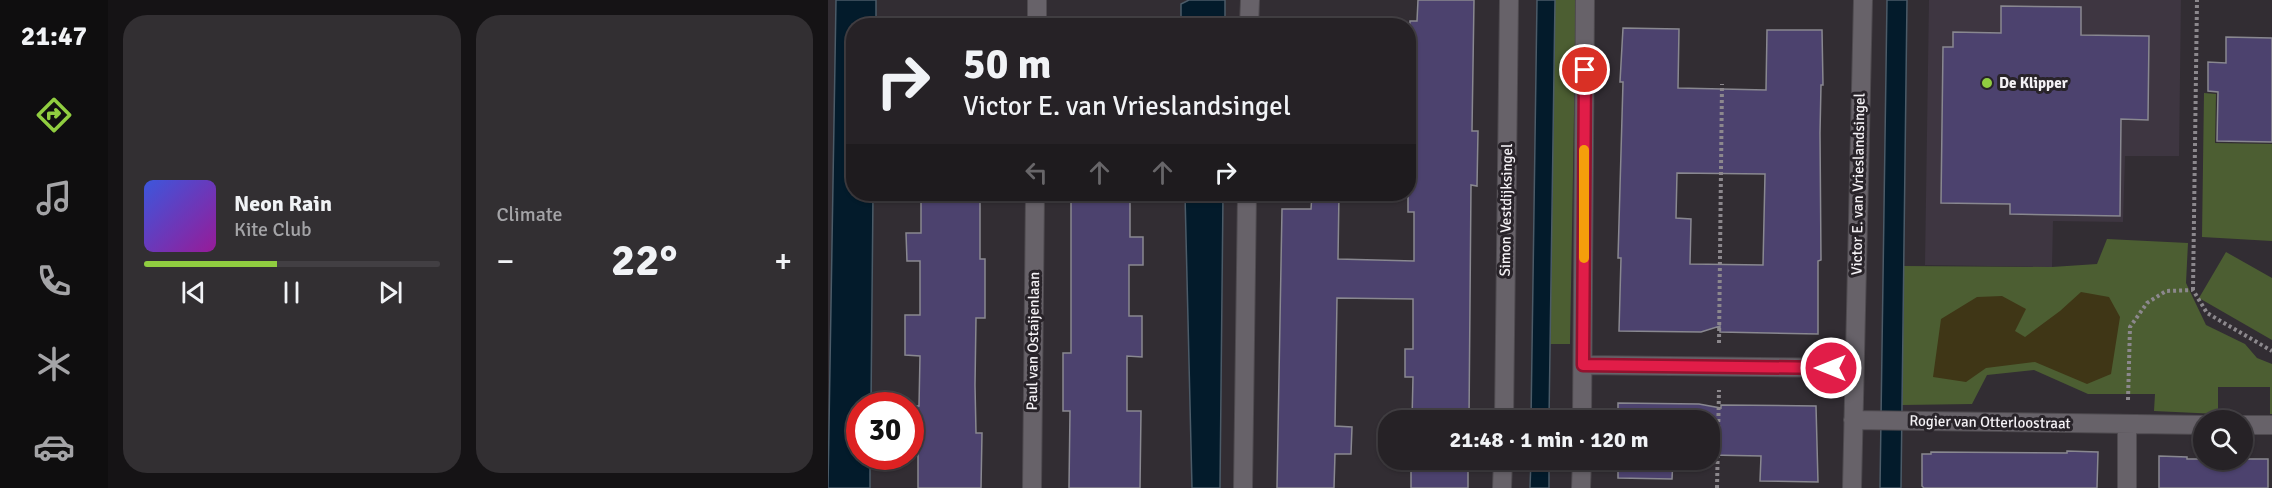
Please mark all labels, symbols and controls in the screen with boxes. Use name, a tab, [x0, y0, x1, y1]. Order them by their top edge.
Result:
text: 21:47	[21, 20, 87, 53]
text: 50 m	[963, 39, 1052, 90]
icon: right	[864, 42, 942, 120]
pin	[1559, 44, 1610, 95]
icon: arrive	[1568, 53, 1601, 86]
place label: De Klipper	[1999, 74, 2068, 92]
marker: De Klipper	[1980, 76, 1994, 90]
text: Victor E. van Vrieslandsingel	[963, 90, 1291, 123]
street label: Victor E. van Vrieslandsingel	[1847, 93, 1869, 275]
icon: directions	[33, 94, 75, 136]
street label: Simon Vestdijksingel	[1496, 143, 1516, 277]
icon: left	[1020, 156, 1053, 189]
icon: ahead	[1083, 156, 1116, 189]
icon: ahead	[1146, 156, 1179, 189]
icon: right	[1209, 156, 1242, 189]
icon: music	[33, 177, 75, 219]
text: Neon Rain	[234, 190, 332, 217]
text: Climate	[497, 202, 562, 227]
text: Kite Club	[234, 217, 312, 242]
text: 22°	[611, 233, 678, 288]
text: −	[497, 241, 514, 282]
text: +	[774, 241, 792, 282]
icon: phone	[33, 260, 75, 302]
street label: Paul van Ostaijenlaan	[1023, 272, 1043, 410]
icon: previous	[177, 276, 210, 309]
icon: pause	[275, 276, 308, 309]
icon: next	[374, 276, 407, 309]
position arrow	[1799, 336, 1863, 400]
icon: climate	[33, 343, 75, 385]
speed limit sign: 30	[846, 392, 924, 470]
map controls	[2193, 410, 2253, 470]
button: search	[2193, 410, 2253, 470]
street label: Rogier van Otterloostraat	[1909, 412, 2071, 432]
icon: car	[33, 426, 75, 468]
text: 21:48 · 1 min · 120 m	[1449, 426, 1649, 453]

